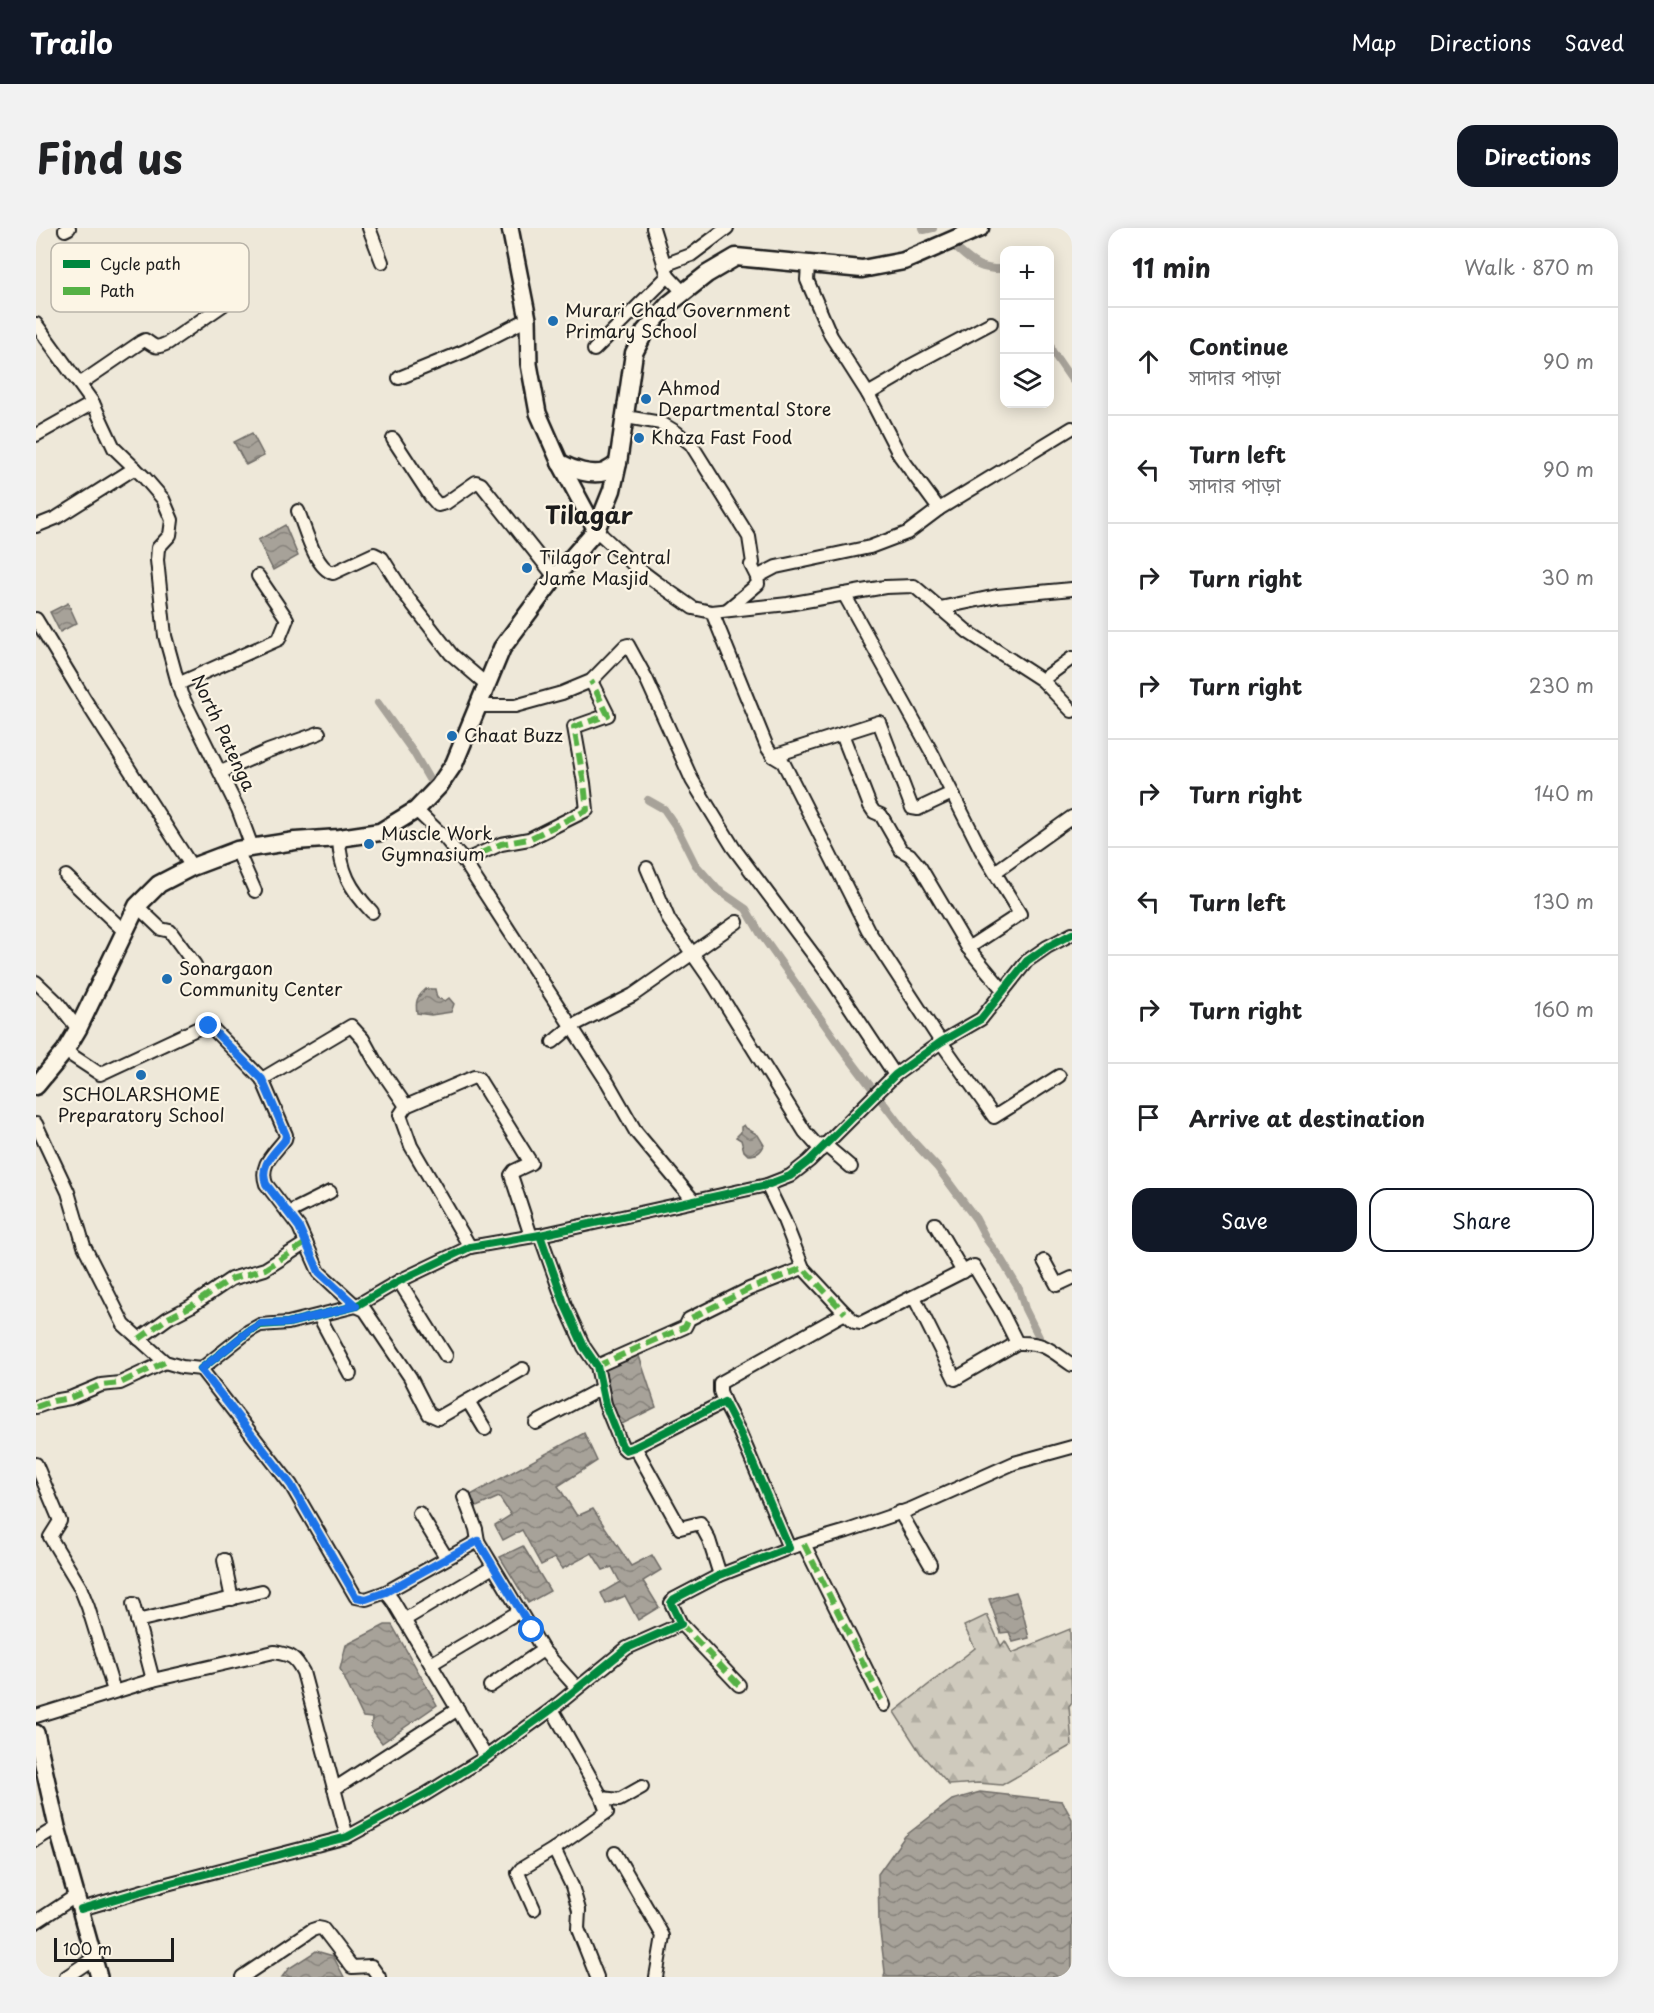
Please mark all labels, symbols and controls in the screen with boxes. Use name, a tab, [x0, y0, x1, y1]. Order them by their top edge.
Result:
text: Trailo	[30, 21, 113, 64]
text: Map	[1351, 26, 1396, 58]
text: Directions	[1429, 26, 1531, 58]
text: Saved	[1564, 26, 1624, 58]
text: Find us	[36, 125, 183, 188]
button: Directions	[1457, 125, 1618, 187]
legend	[51, 243, 249, 312]
map controls	[1000, 246, 1054, 408]
button: +	[1000, 246, 1054, 300]
text: 11 min	[1132, 248, 1211, 287]
text: Cycle path	[100, 251, 181, 275]
text: Walk · 870 m	[1464, 252, 1594, 282]
text: Path	[100, 278, 135, 302]
place label: Murari Chad Government Primary School	[565, 296, 790, 344]
button: −	[1000, 300, 1054, 354]
marker: Murari Chad Government Primary School	[546, 314, 560, 328]
text: Continue	[1189, 329, 1288, 362]
icon: ahead	[1132, 345, 1165, 378]
text: 90 m	[1543, 346, 1594, 376]
button: layers	[1000, 354, 1054, 408]
text: সাদার পাড়া	[1189, 362, 1281, 392]
place label: Ahmod Departmental Store	[658, 374, 831, 422]
marker: Ahmod Departmental Store	[639, 392, 653, 406]
place label: Khaza Fast Food	[651, 423, 792, 450]
marker: Khaza Fast Food	[632, 431, 646, 445]
text: Turn left	[1189, 437, 1286, 470]
icon: left	[1132, 453, 1165, 486]
text: 90 m	[1543, 454, 1594, 484]
text: সাদার পাড়া	[1189, 470, 1281, 500]
district label: Tilagar	[545, 496, 634, 532]
place label: Tilagor Central Jame Masjid	[539, 543, 671, 591]
marker: Tilagor Central Jame Masjid	[520, 561, 534, 575]
icon: right	[1132, 561, 1165, 594]
text: Turn right	[1189, 561, 1302, 594]
text: 30 m	[1541, 562, 1594, 592]
icon: right	[1132, 669, 1165, 702]
text: Turn right	[1189, 669, 1302, 702]
street label: North Patenga	[186, 670, 264, 796]
text: 230 m	[1529, 670, 1594, 700]
place label: Chaat Buzz	[464, 721, 563, 748]
marker: Chaat Buzz	[445, 729, 459, 743]
icon: right	[1132, 777, 1165, 810]
text: Turn right	[1189, 777, 1302, 810]
text: 140 m	[1534, 778, 1594, 808]
place label: Muscle Work Gymnasium	[381, 819, 493, 867]
marker: Muscle Work Gymnasium	[362, 837, 376, 851]
icon: left	[1132, 885, 1165, 918]
text: Turn left	[1189, 885, 1286, 918]
text: 130 m	[1534, 886, 1594, 916]
place label: Sonargaon Community Center	[179, 954, 343, 1002]
marker: Sonargaon Community Center	[160, 972, 174, 986]
icon: right	[1132, 993, 1165, 1026]
text: Turn right	[1189, 993, 1302, 1026]
text: 160 m	[1534, 994, 1594, 1024]
route end	[195, 1012, 221, 1038]
marker: SCHOLARSHOME Preparatory School	[134, 1068, 148, 1082]
place label: SCHOLARSHOME Preparatory School	[57, 1080, 225, 1128]
icon: arrive	[1132, 1101, 1165, 1134]
text: Arrive at destination	[1189, 1101, 1425, 1134]
button: Save	[1132, 1188, 1357, 1252]
button: Share	[1369, 1188, 1594, 1252]
route start	[518, 1616, 544, 1642]
scale bar	[54, 1935, 174, 1962]
text: 100 m	[63, 1936, 112, 1960]

